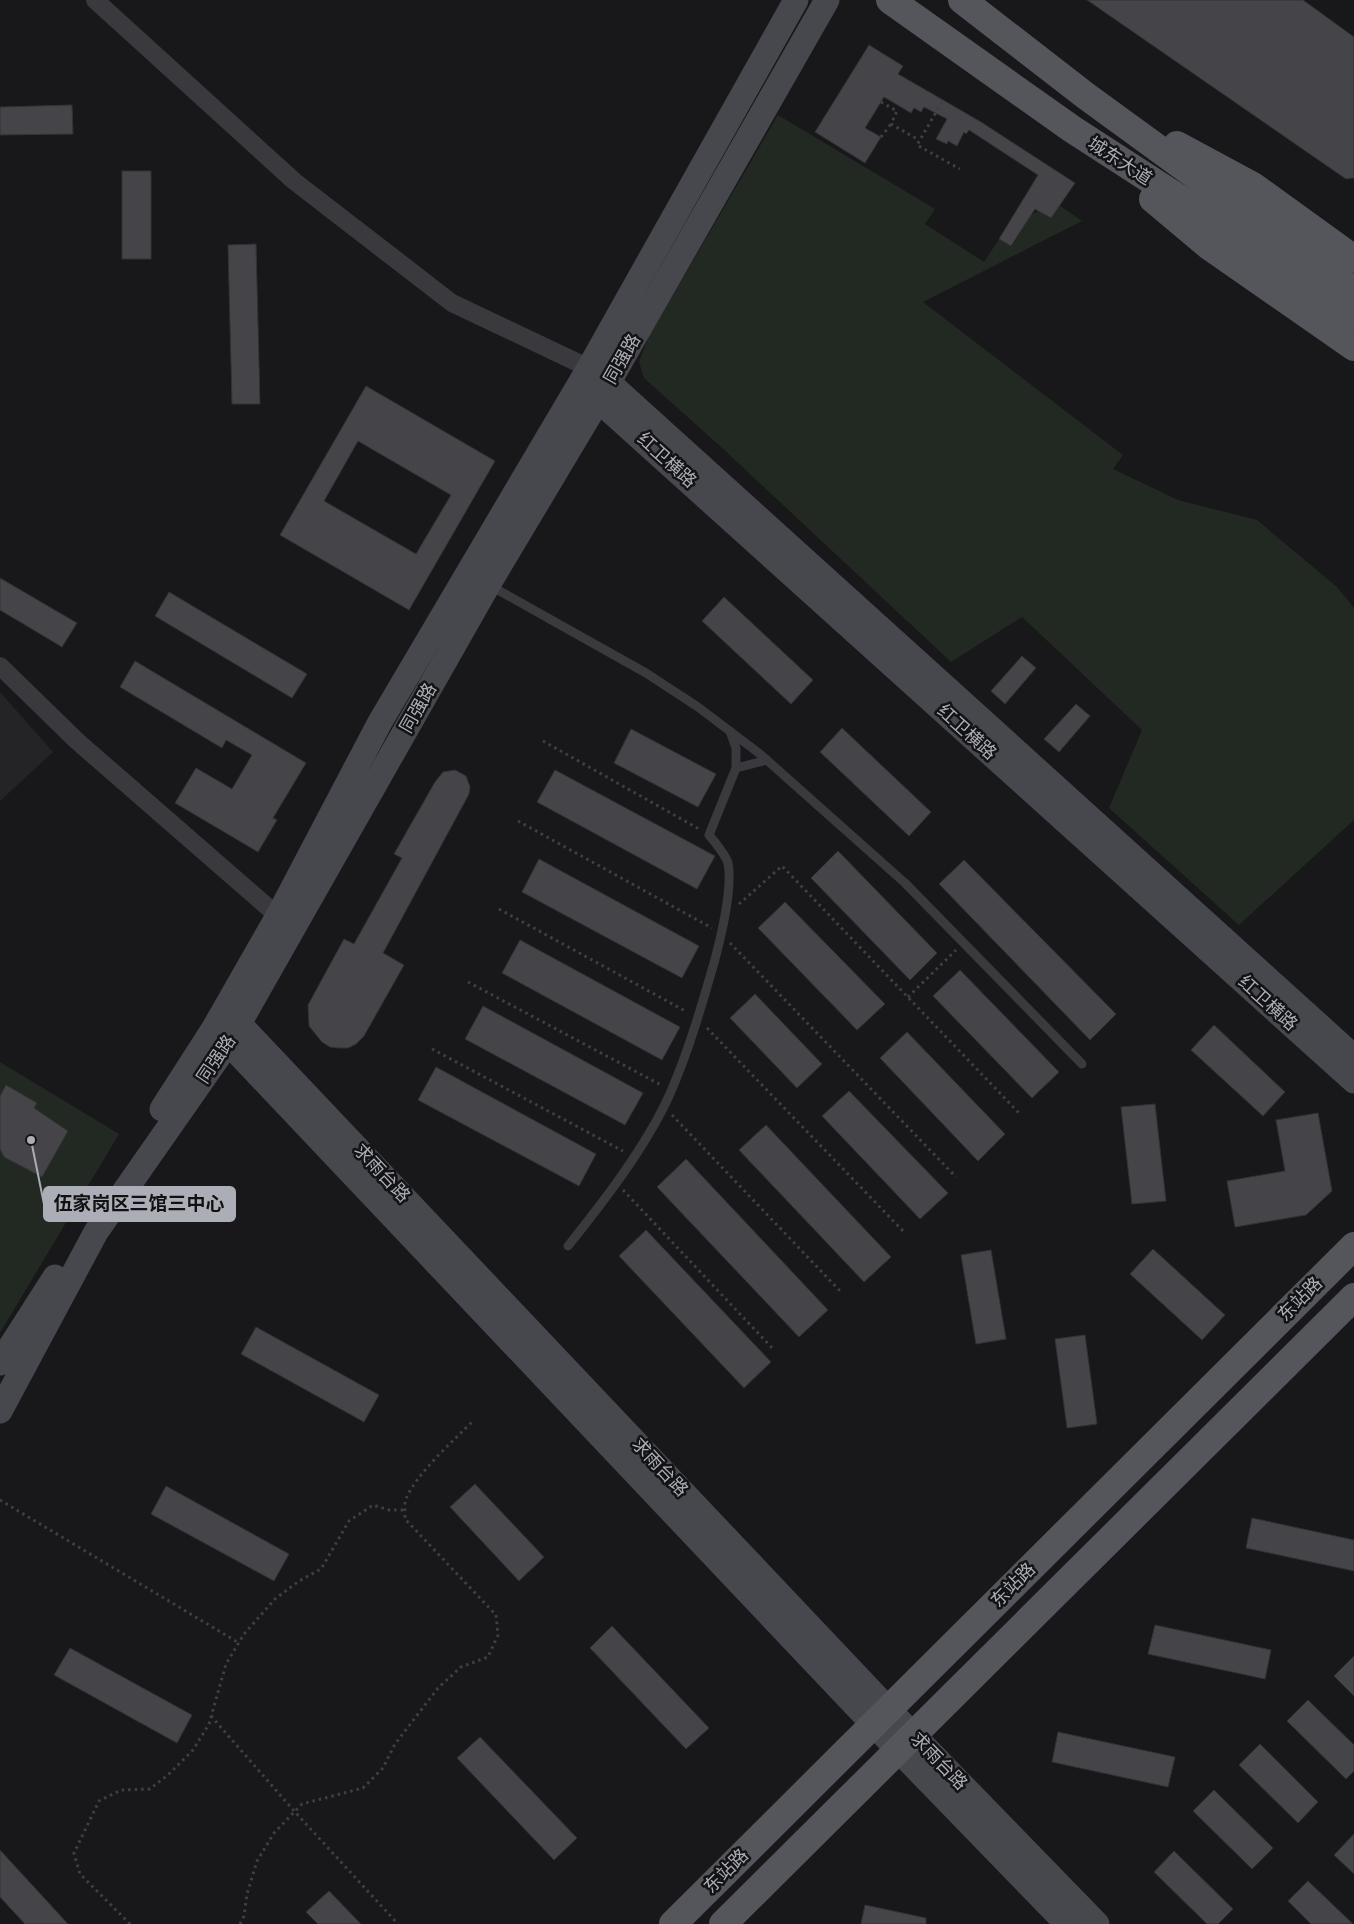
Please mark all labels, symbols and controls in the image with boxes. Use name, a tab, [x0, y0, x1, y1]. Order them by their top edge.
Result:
street label: 城东大道	[1084, 132, 1156, 190]
street label: 同强路	[599, 330, 645, 388]
street label: 红卫横路	[633, 428, 701, 492]
street label: 同强路	[395, 679, 441, 737]
street label: 红卫横路	[933, 700, 1001, 764]
street label: 红卫横路	[1234, 971, 1302, 1035]
street label: 同强路	[192, 1030, 240, 1088]
street label: 求雨台路	[349, 1139, 415, 1207]
callout: 伍家岗区三馆三中心	[44, 1187, 235, 1221]
text: 伍家岗区三馆三中心	[53, 1193, 225, 1215]
street label: 东站路	[1273, 1272, 1327, 1326]
street label: 求雨台路	[627, 1433, 693, 1501]
street label: 东站路	[986, 1558, 1040, 1612]
street label: 求雨台路	[906, 1727, 972, 1795]
street label: 东站路	[699, 1844, 753, 1898]

